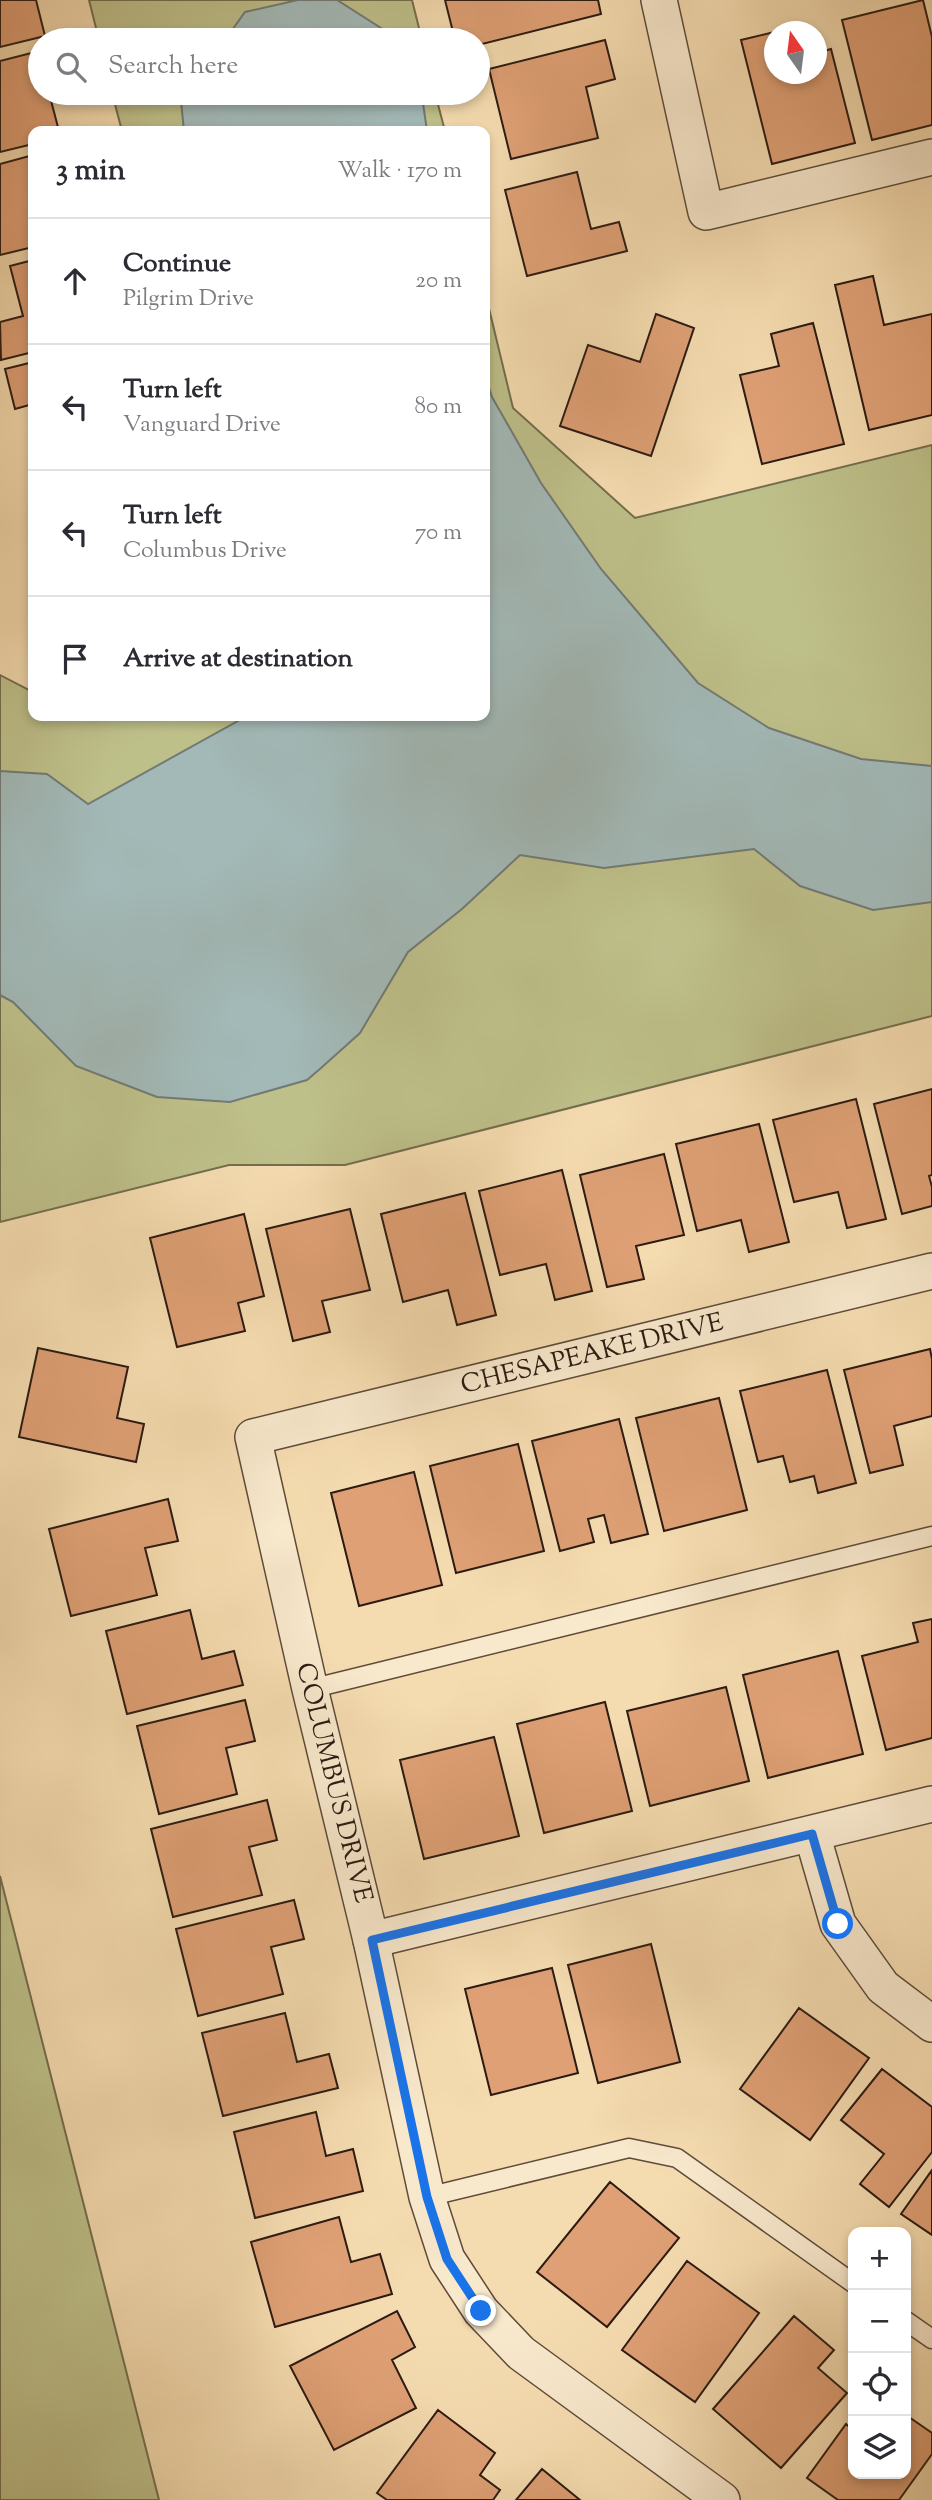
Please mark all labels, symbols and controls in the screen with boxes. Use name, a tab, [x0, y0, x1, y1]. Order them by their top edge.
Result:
north arrow	[764, 21, 827, 84]
search box	[28, 28, 490, 105]
icon: search	[52, 48, 90, 86]
text: Search here	[108, 48, 238, 85]
text: 3 min	[56, 150, 126, 193]
text: Walk · 170 m	[337, 155, 462, 188]
text: Continue	[123, 246, 231, 283]
icon: ahead	[56, 262, 94, 300]
text: 20 m	[415, 265, 462, 298]
text: Pilgrim Drive	[123, 283, 254, 316]
text: Turn left	[123, 372, 222, 409]
icon: left	[56, 388, 94, 426]
text: 80 m	[414, 391, 462, 424]
text: Vanguard Drive	[123, 409, 281, 442]
text: Turn left	[123, 498, 222, 535]
icon: left	[56, 514, 94, 552]
text: 70 m	[415, 517, 462, 550]
text: Columbus Drive	[123, 535, 287, 568]
icon: arrive	[56, 640, 94, 678]
text: Arrive at destination	[123, 641, 353, 678]
street label: CHESAPEAKE DRIVE	[457, 1304, 727, 1404]
street label: COLUMBUS DRIVE	[285, 1659, 381, 1907]
route start	[822, 1908, 853, 1939]
map controls	[848, 2227, 911, 2479]
button: +	[848, 2227, 911, 2290]
button: −	[848, 2290, 911, 2353]
route end	[465, 2295, 496, 2326]
button: locate	[848, 2353, 911, 2416]
button: layers	[848, 2416, 911, 2479]

